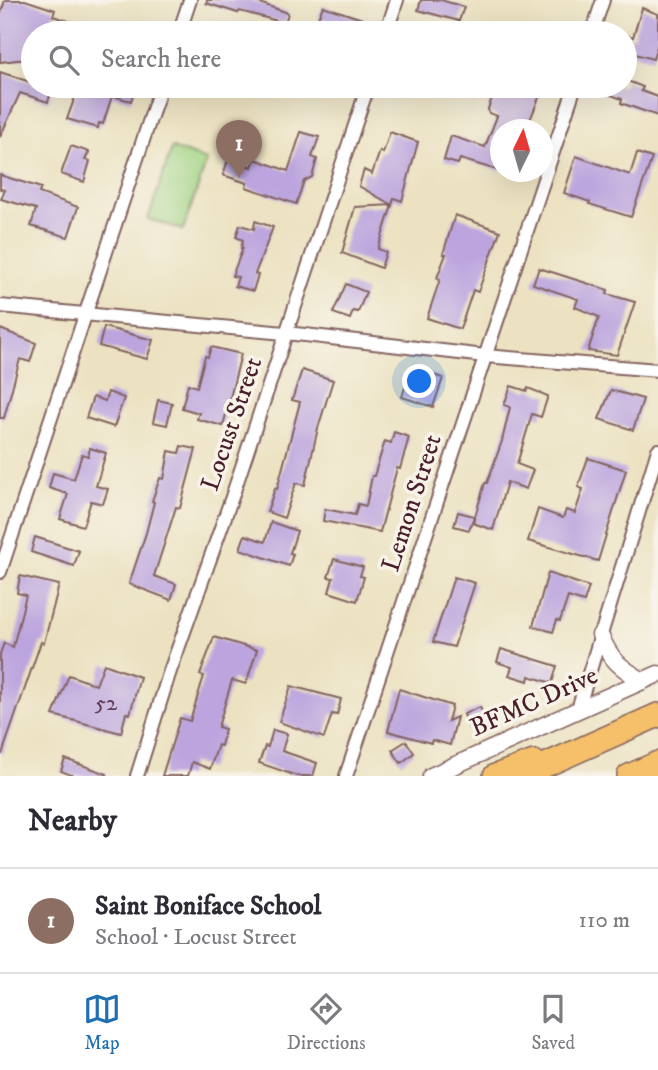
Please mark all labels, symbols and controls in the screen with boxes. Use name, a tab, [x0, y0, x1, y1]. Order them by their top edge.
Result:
search box	[21, 21, 637, 98]
icon: search	[45, 41, 83, 79]
text: Search here	[101, 43, 221, 76]
north arrow	[490, 119, 553, 182]
pin: 1	[216, 120, 262, 178]
street label: Locust Street	[194, 353, 270, 495]
your location	[402, 364, 436, 398]
street label: Lemon Street	[374, 430, 450, 576]
street label: BFMC Drive	[465, 659, 603, 745]
house number: 52	[95, 689, 118, 718]
text: Nearby	[28, 803, 117, 840]
text: Saint Boniface School	[95, 890, 321, 923]
text: 1	[47, 906, 55, 935]
text: 110 m	[579, 906, 630, 935]
text: School · Locust Street	[95, 923, 297, 952]
tab: Map	[83, 990, 121, 1055]
tab: Directions	[287, 990, 366, 1055]
tab: Saved	[531, 990, 575, 1055]

